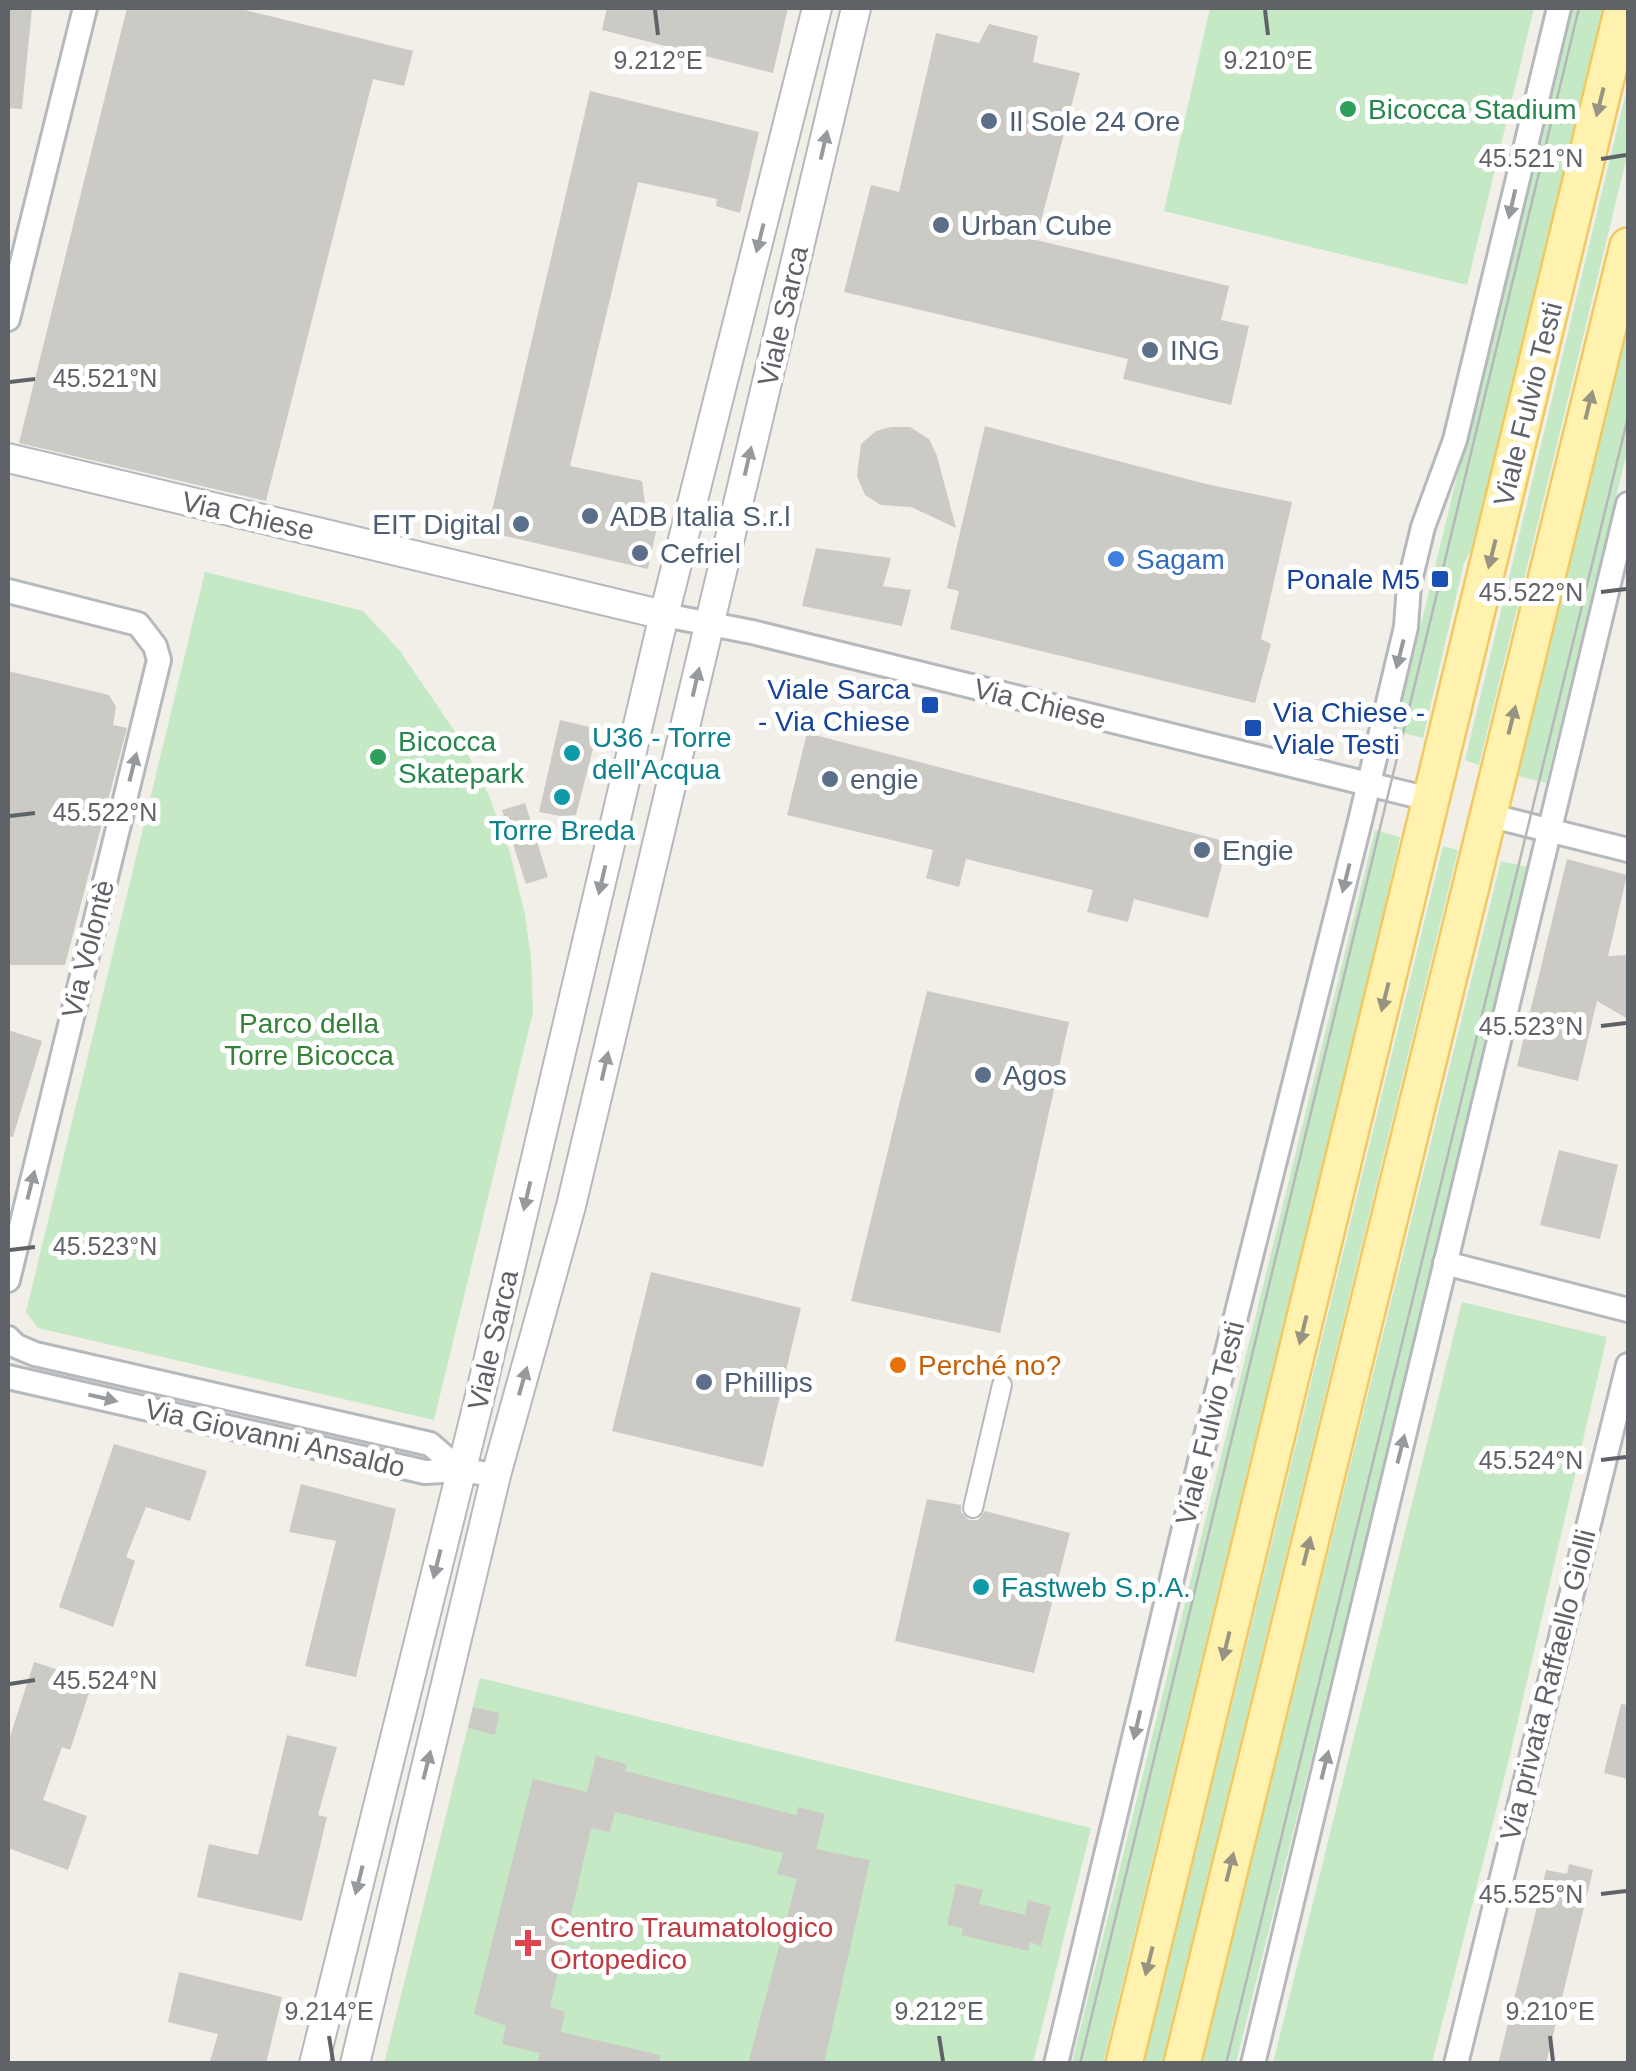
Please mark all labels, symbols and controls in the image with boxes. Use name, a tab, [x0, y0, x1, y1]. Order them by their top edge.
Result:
text: 9.212°E	[613, 46, 703, 74]
text: 9.210°E	[1223, 46, 1313, 74]
one-way arrow	[1592, 87, 1607, 118]
place label: Bicocca Stadium	[1368, 94, 1577, 125]
marker: Bicocca Stadium	[1337, 98, 1359, 120]
place label: Il Sole 24 Ore	[1009, 106, 1180, 137]
marker: Il Sole 24 Ore	[978, 110, 1000, 132]
one-way arrow	[817, 129, 832, 160]
text: 45.521°N	[1479, 144, 1583, 172]
one-way arrow	[1504, 189, 1519, 220]
place label: Urban Cube	[961, 210, 1112, 241]
marker: Urban Cube	[930, 214, 952, 236]
one-way arrow	[752, 223, 767, 254]
street label: Viale Sarca	[752, 243, 814, 389]
street label: Viale Fulvio Testi	[1488, 299, 1568, 509]
place label: ING	[1170, 335, 1220, 366]
marker: ING	[1139, 339, 1161, 361]
text: 45.521°N	[53, 364, 157, 392]
one-way arrow	[1582, 389, 1598, 420]
one-way arrow	[741, 445, 756, 476]
street label: Via Chiese	[179, 486, 317, 546]
place label: ADB Italia S.r.l	[610, 501, 791, 532]
marker: ADB Italia S.r.l	[579, 505, 601, 527]
place label: EIT Digital	[372, 509, 501, 540]
marker: EIT Digital	[510, 513, 532, 535]
place label: Cefriel	[660, 538, 741, 569]
one-way arrow	[1484, 539, 1499, 570]
marker: Cefriel	[629, 542, 651, 564]
place label: Sagam	[1136, 544, 1225, 575]
marker: Sagam	[1105, 548, 1127, 570]
place label: Ponale M5	[1286, 564, 1420, 595]
marker: Ponale M5	[1429, 568, 1451, 590]
text: 45.522°N	[1479, 578, 1583, 606]
one-way arrow	[1392, 639, 1407, 670]
one-way arrow	[689, 666, 704, 697]
street label: Via Chiese	[971, 673, 1109, 735]
place label: Viale Sarca - Via Chiese	[758, 674, 910, 737]
marker: Viale Sarca - Via Chiese	[919, 694, 941, 716]
place label: Via Chiese - Viale Testi	[1273, 697, 1425, 760]
one-way arrow	[1504, 704, 1520, 735]
marker: Via Chiese - Viale Testi	[1242, 717, 1264, 739]
place label: U36 - Torre dell'Acqua	[592, 722, 732, 785]
place label: Bicocca Skatepark	[398, 726, 525, 789]
marker: U36 - Torre dell'Acqua	[561, 742, 583, 764]
marker: Bicocca Skatepark	[367, 746, 389, 768]
one-way arrow	[125, 751, 141, 782]
place label: engie	[850, 764, 919, 795]
marker: engie	[819, 768, 841, 790]
marker: Torre Breda	[551, 786, 573, 808]
text: 45.522°N	[53, 798, 157, 826]
place label: Torre Breda	[489, 815, 636, 846]
place label: Engie	[1222, 835, 1294, 866]
marker: Engie	[1191, 839, 1213, 861]
one-way arrow	[1338, 863, 1353, 894]
one-way arrow	[594, 865, 609, 896]
street label: Via Volontè	[56, 877, 120, 1021]
one-way arrow	[1377, 982, 1392, 1013]
park label: Parco della Torre Bicocca	[224, 1008, 394, 1071]
text: 45.523°N	[1479, 1012, 1583, 1040]
one-way arrow	[598, 1050, 613, 1081]
place label: Agos	[1003, 1060, 1067, 1091]
marker: Agos	[972, 1064, 994, 1086]
one-way arrow	[23, 1169, 39, 1200]
one-way arrow	[519, 1181, 534, 1212]
text: 45.523°N	[53, 1232, 157, 1260]
street label: Viale Sarca	[462, 1267, 524, 1413]
one-way arrow	[1295, 1315, 1311, 1346]
street label: Viale Fulvio Testi	[1170, 1318, 1250, 1528]
place label: Perché no?	[918, 1350, 1061, 1381]
marker: Perché no?	[887, 1354, 909, 1376]
one-way arrow	[515, 1365, 531, 1396]
place label: Phillips	[724, 1367, 813, 1398]
marker: Phillips	[693, 1371, 715, 1393]
one-way arrow	[87, 1391, 118, 1406]
street label: Via Giovanni Ansaldo	[142, 1393, 408, 1483]
one-way arrow	[1394, 1433, 1409, 1464]
text: 45.524°N	[1479, 1446, 1583, 1474]
street label: Via privata Raffaello Giolli	[1494, 1526, 1602, 1844]
one-way arrow	[1300, 1535, 1315, 1566]
one-way arrow	[429, 1549, 444, 1580]
place label: Fastweb S.p.A.	[1001, 1572, 1191, 1603]
marker: Fastweb S.p.A.	[970, 1576, 992, 1598]
one-way arrow	[1218, 1631, 1234, 1662]
text: 45.524°N	[53, 1666, 157, 1694]
one-way arrow	[1129, 1710, 1144, 1741]
one-way arrow	[420, 1749, 435, 1780]
one-way arrow	[1317, 1749, 1333, 1780]
one-way arrow	[1223, 1851, 1238, 1882]
one-way arrow	[351, 1865, 366, 1896]
text: 45.525°N	[1479, 1880, 1583, 1908]
place label: Centro Traumatologico Ortopedico	[550, 1912, 833, 1975]
marker: Centro Traumatologico Ortopedico	[515, 1930, 541, 1956]
one-way arrow	[1141, 1946, 1157, 1977]
text: 9.214°E	[284, 1997, 374, 2025]
text: 9.212°E	[894, 1997, 984, 2025]
text: 9.210°E	[1505, 1997, 1595, 2025]

